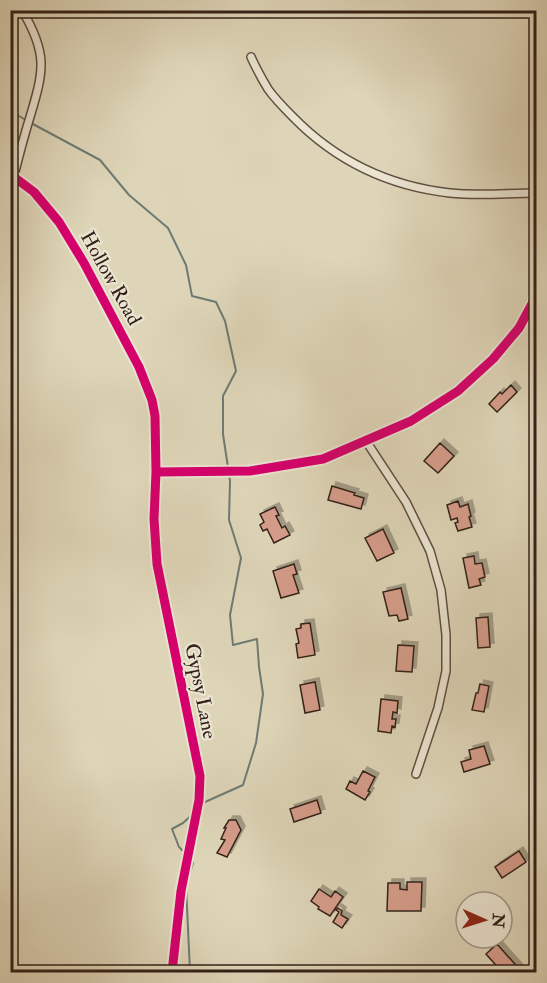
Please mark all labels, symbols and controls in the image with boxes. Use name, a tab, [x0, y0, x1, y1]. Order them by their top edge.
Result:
street label: Hollow Road	[75, 227, 147, 330]
street label: Gypsy Lane	[178, 641, 223, 741]
north arrow	[454, 890, 514, 950]
text: N	[488, 912, 508, 929]

